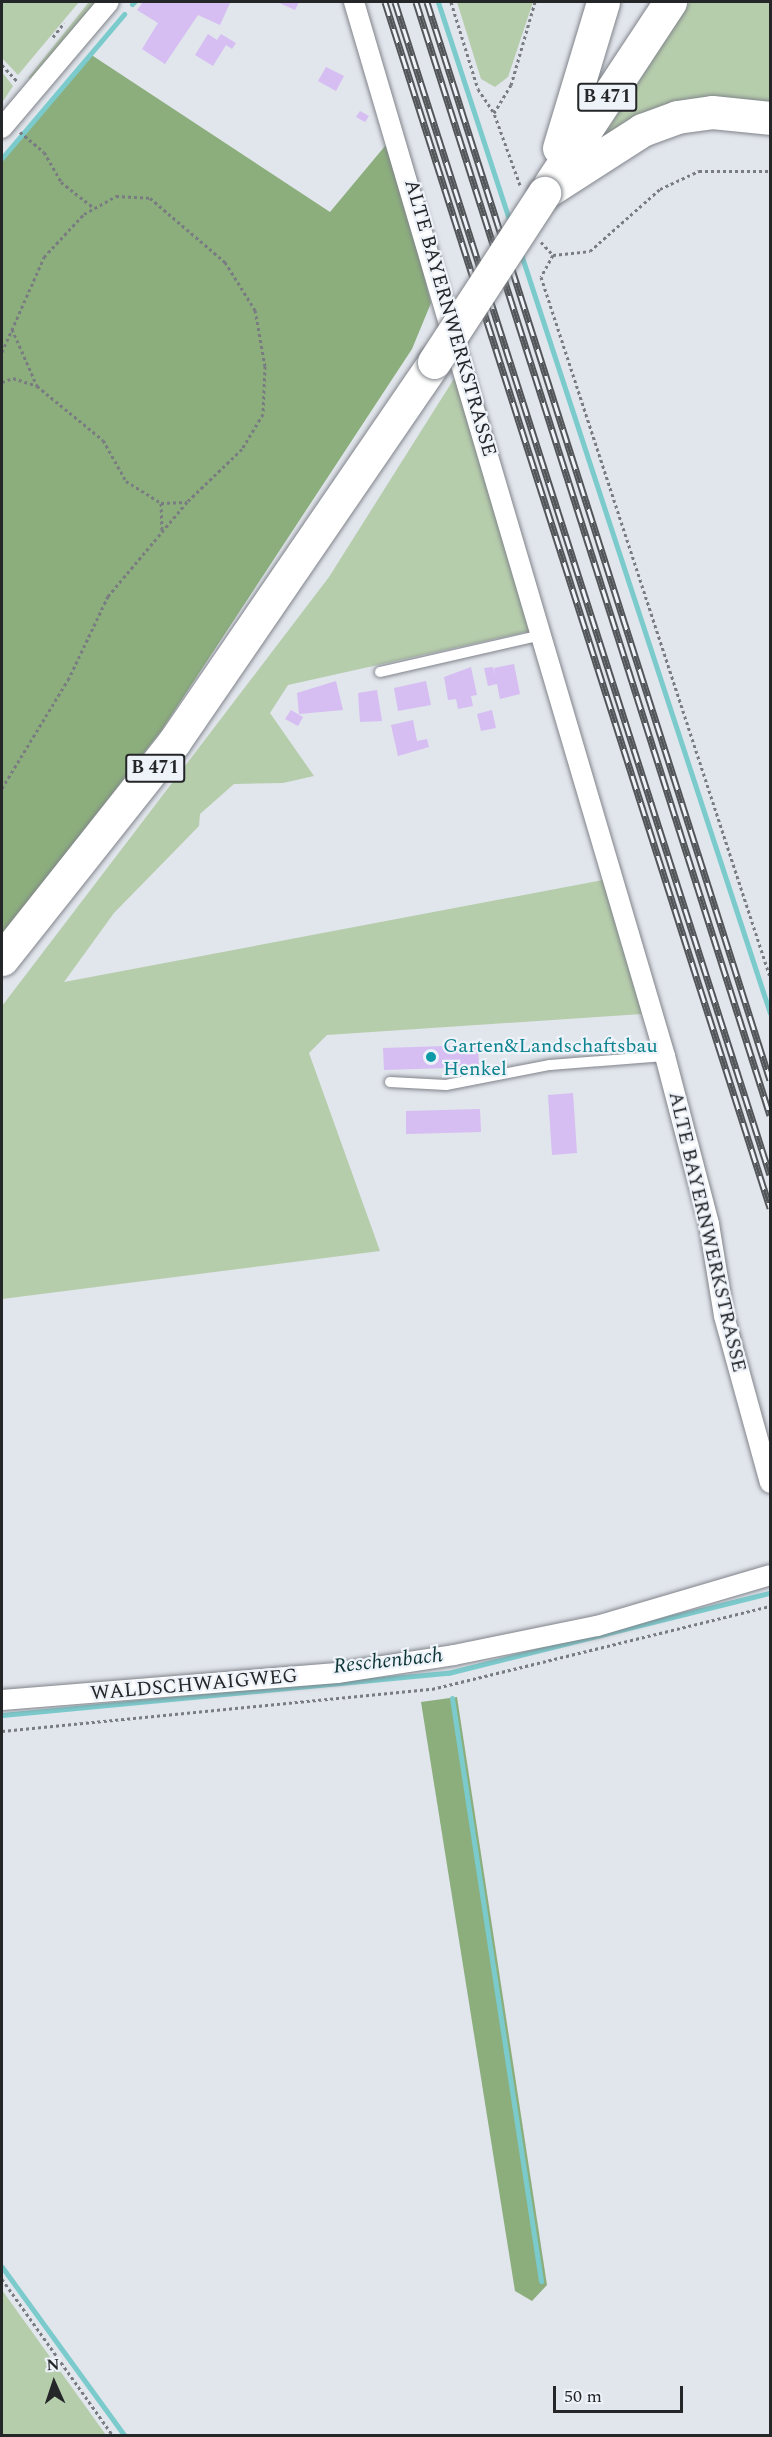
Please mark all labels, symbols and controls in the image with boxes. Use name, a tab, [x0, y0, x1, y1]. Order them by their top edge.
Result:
road number: B 471	[577, 82, 637, 112]
street label: ALTE BAYERNWERKSTRASSE	[399, 177, 501, 459]
road number: B 471	[125, 753, 185, 783]
place label: Garten&Landschaftsbau Henkel	[443, 1034, 658, 1081]
marker: Garten&Landschaftsbau Henkel	[424, 1050, 438, 1064]
street label: ALTE BAYERNWERKSTRASSE	[663, 1089, 751, 1375]
water label: Reschenbach	[332, 1643, 444, 1679]
street label: WALDSCHWAIGWEG	[89, 1664, 299, 1706]
north arrow	[24, 2353, 84, 2413]
text: N	[46, 2353, 60, 2377]
scale bar	[556, 2374, 686, 2412]
text: 50 m	[564, 2383, 602, 2410]

